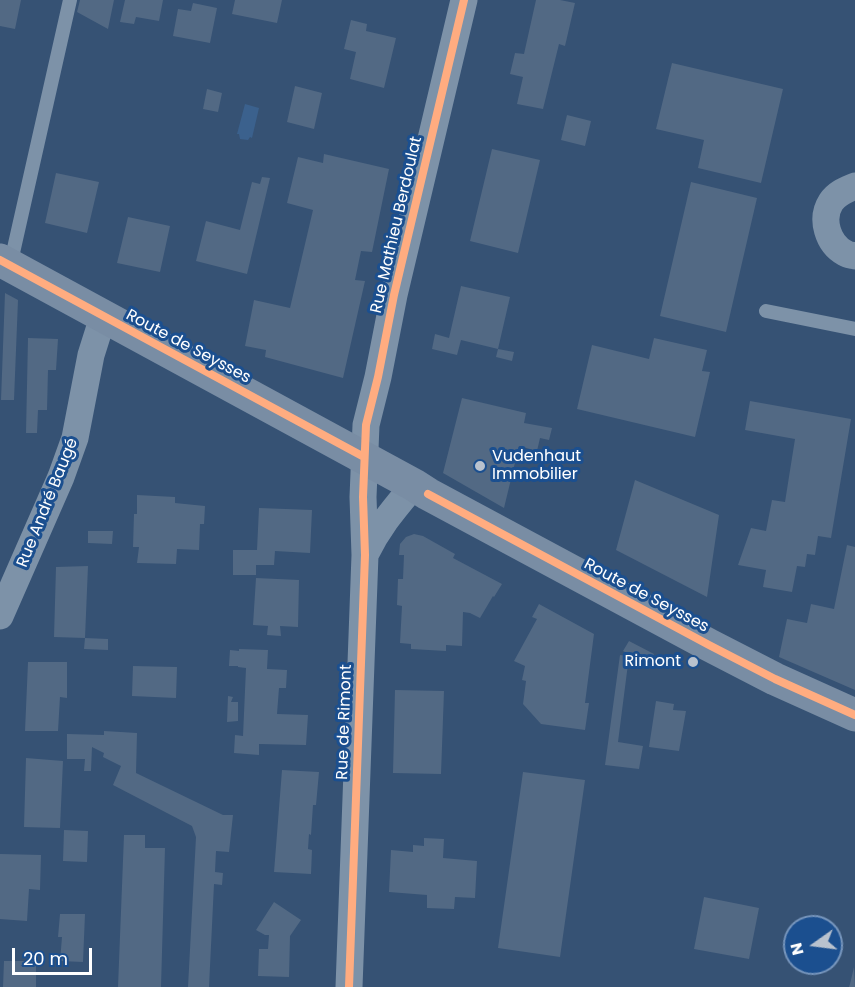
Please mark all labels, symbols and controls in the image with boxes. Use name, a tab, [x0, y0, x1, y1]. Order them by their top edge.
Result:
street label: Rue Mathieu Berdoulat	[367, 135, 427, 315]
street label: Route de Seysses	[122, 306, 254, 388]
street label: Rue André Baugé	[13, 436, 83, 570]
place label: Vudenhaut Immobilier	[492, 447, 581, 485]
marker: Vudenhaut Immobilier	[473, 459, 487, 473]
street label: Route de Seysses	[580, 555, 712, 637]
place label: Rimont	[625, 652, 681, 672]
marker: Rimont	[686, 655, 700, 669]
street label: Rue de Rimont	[333, 664, 357, 780]
north arrow	[783, 915, 843, 975]
scale bar	[15, 936, 94, 974]
text: N	[784, 940, 810, 958]
text: 20 m	[23, 946, 68, 971]

